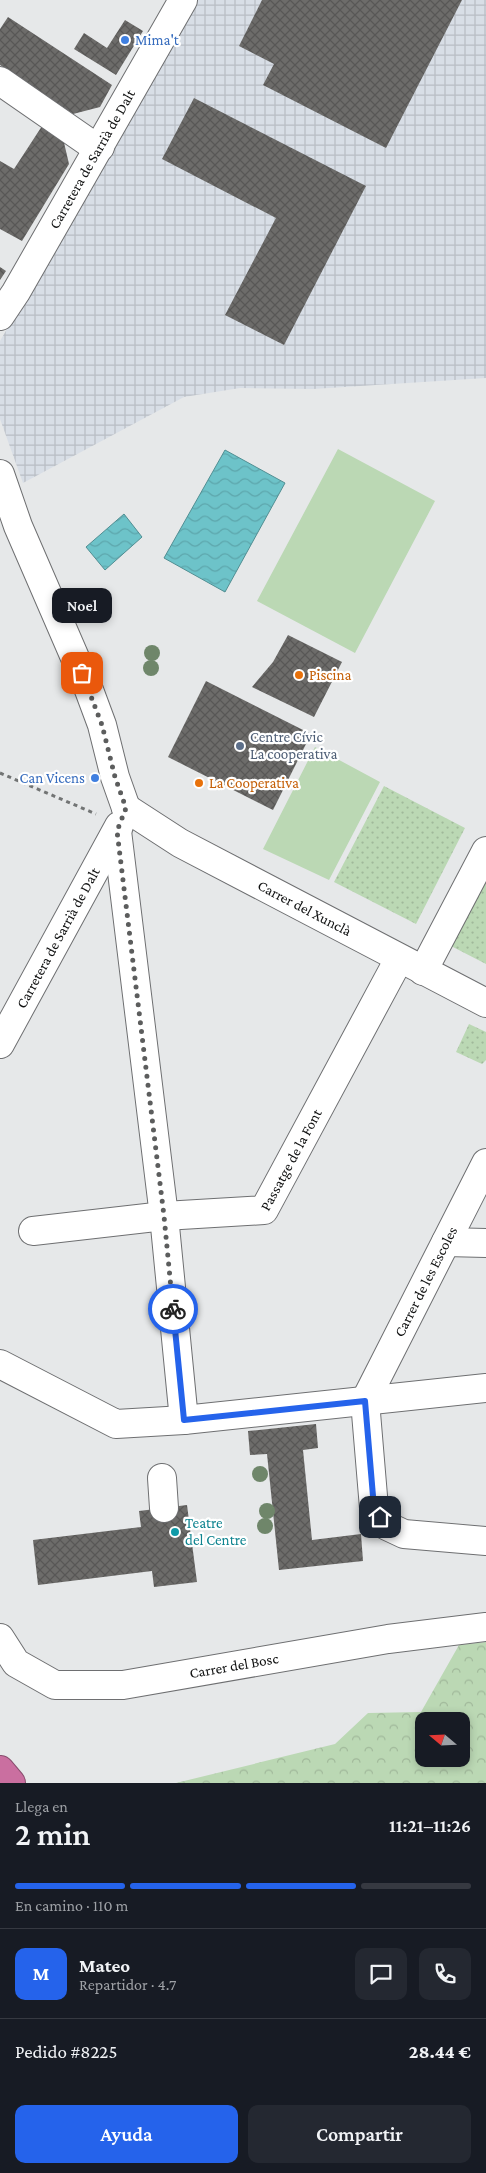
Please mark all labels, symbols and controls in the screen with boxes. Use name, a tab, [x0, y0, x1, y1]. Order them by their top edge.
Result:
place label: Mima't	[135, 32, 180, 48]
marker: Mima't	[119, 34, 131, 46]
street label: Carretera de Sarrià de Dalt	[46, 86, 139, 232]
callout: Noel	[52, 588, 112, 623]
text: Noel	[67, 597, 97, 614]
pin	[61, 652, 103, 694]
icon: bag	[68, 659, 96, 687]
place label: Piscina	[309, 667, 352, 683]
marker: Piscina	[293, 669, 305, 681]
place label: Centre Cívic La cooperativa	[250, 729, 337, 763]
marker: Centre Cívic La cooperativa	[234, 740, 246, 752]
place label: Can Vicens	[19, 770, 85, 786]
marker: Can Vicens	[89, 772, 101, 784]
place label: La Cooperativa	[209, 775, 299, 792]
marker: La Cooperativa	[193, 777, 205, 789]
street label: Carretera de Sarrià de Dalt	[13, 864, 103, 1011]
street label: Carrer del Xunclà	[255, 877, 354, 939]
street label: Passatge de la Font	[257, 1105, 325, 1213]
street label: Carrer de les Escoles	[391, 1224, 460, 1339]
courier	[148, 1284, 198, 1334]
icon: bike	[159, 1295, 187, 1323]
pin	[359, 1496, 401, 1538]
icon: home	[366, 1503, 394, 1531]
place label: Teatre del Centre	[185, 1515, 247, 1548]
marker: Teatre del Centre	[169, 1526, 181, 1538]
street label: Carrer del Bosc	[188, 1650, 280, 1681]
north arrow	[415, 1712, 470, 1768]
map controls	[415, 1712, 470, 1767]
text: Llega en	[15, 1798, 68, 1815]
text: 11:21–11:26	[389, 1815, 471, 1836]
text: 2 min	[15, 1816, 90, 1852]
text: En camino · 110 m	[15, 1897, 128, 1914]
button: chat	[355, 1948, 407, 2000]
button: phone	[419, 1948, 471, 2000]
text: Mateo	[79, 1955, 130, 1976]
text: M	[33, 1963, 49, 1984]
text: Repartidor · 4.7	[79, 1976, 176, 1993]
text: Pedido #8225	[15, 2041, 117, 2062]
text: 28.44 €	[409, 2041, 471, 2062]
button: Ayuda	[15, 2105, 238, 2163]
button: Compartir	[248, 2105, 471, 2163]

